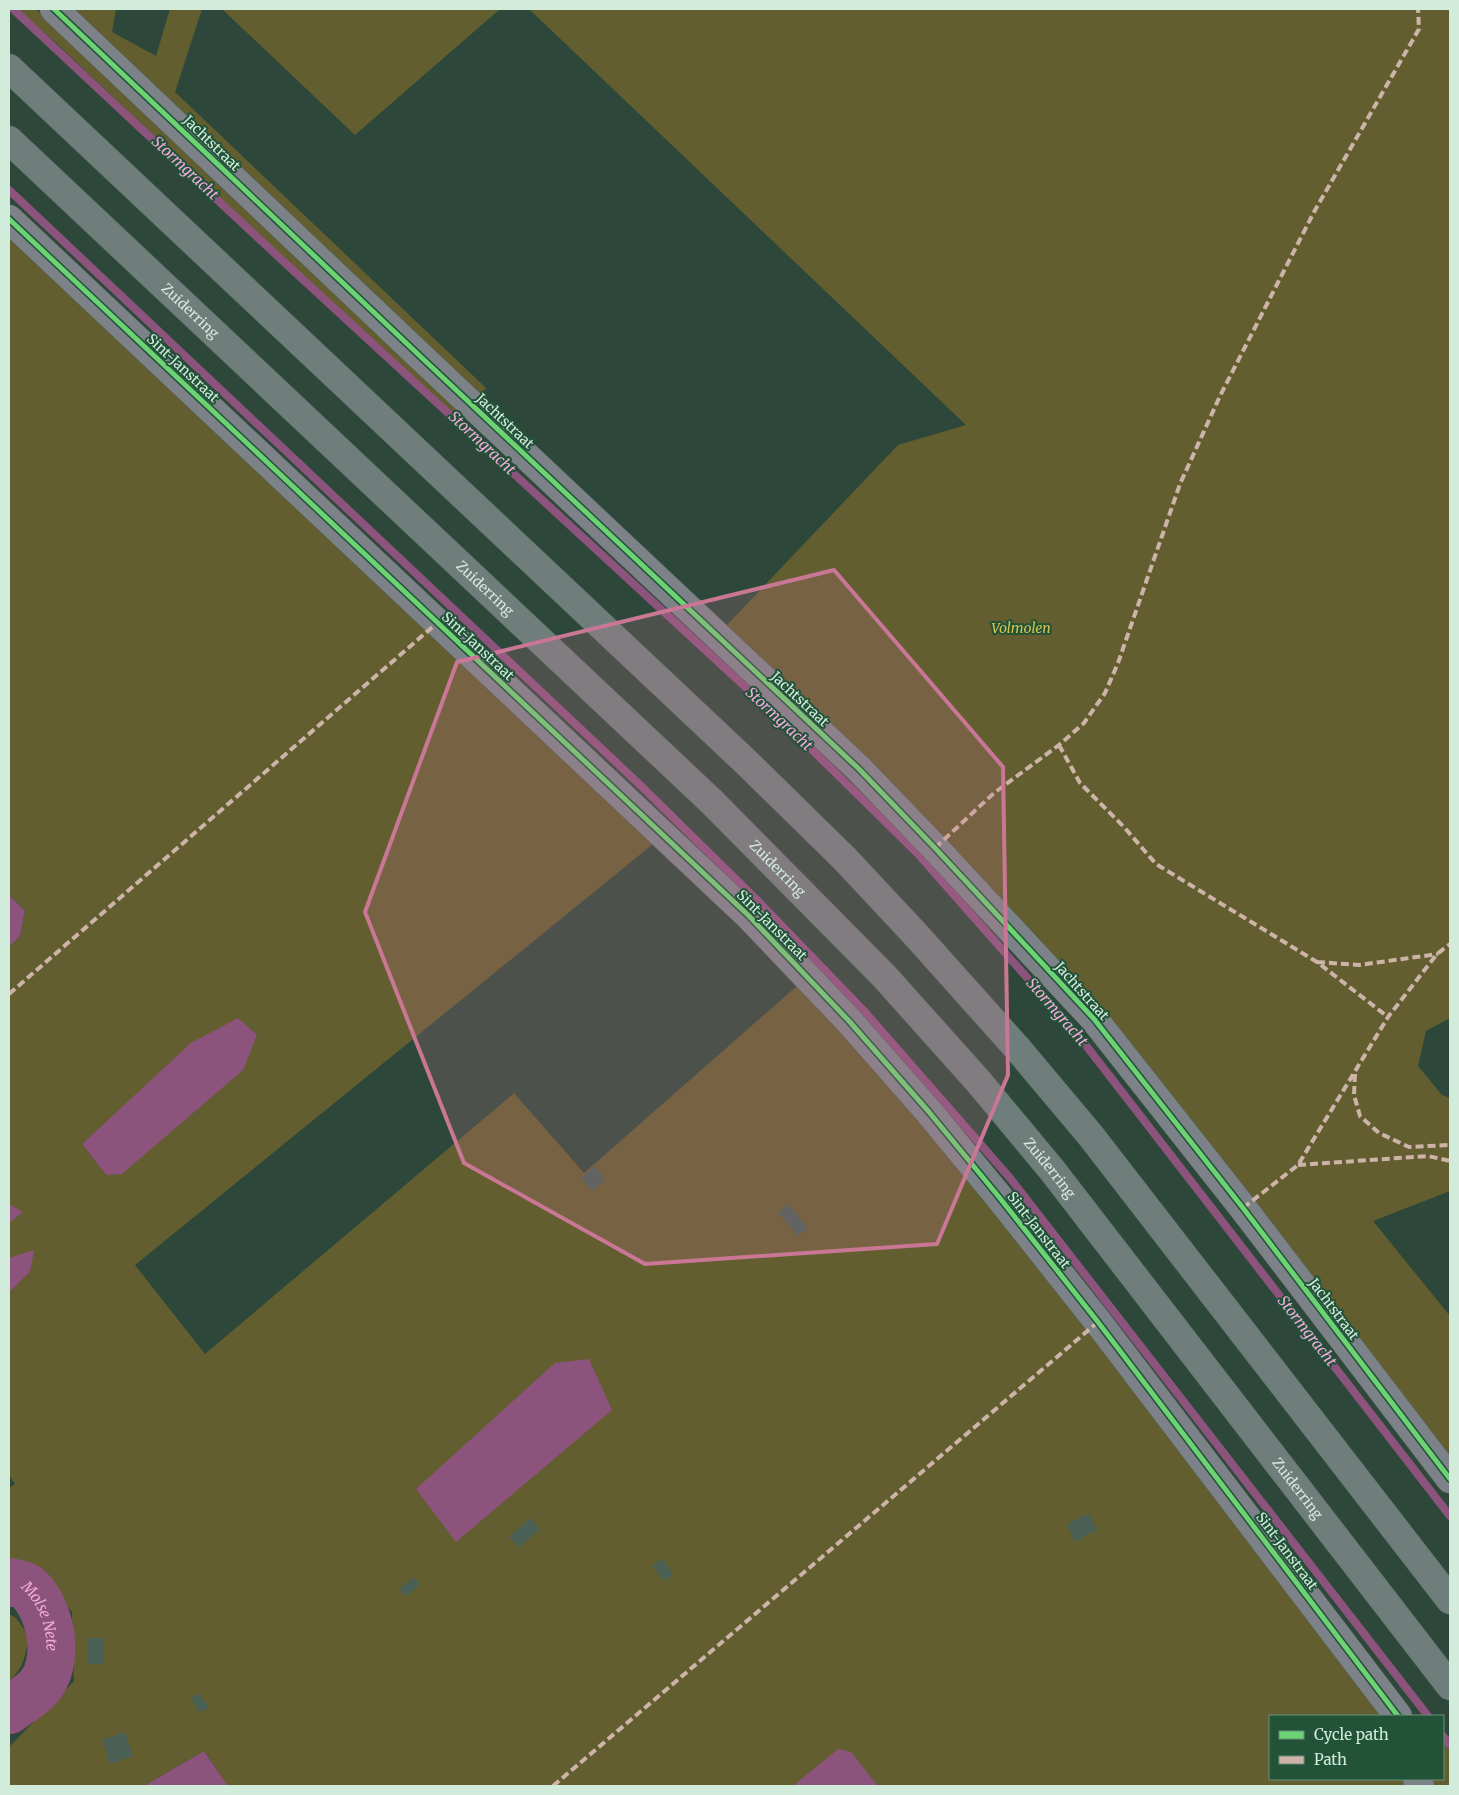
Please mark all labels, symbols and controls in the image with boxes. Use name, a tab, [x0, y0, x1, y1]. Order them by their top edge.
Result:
street label: Jachtstraat	[179, 111, 245, 175]
water label: Stormgracht	[148, 132, 223, 204]
street label: Zuiderring	[158, 279, 223, 343]
street label: Sint-Janstraat	[143, 330, 223, 407]
street label: Jachtstraat	[472, 389, 538, 453]
water label: Stormgracht	[445, 407, 520, 479]
street label: Zuiderring	[452, 557, 518, 620]
street label: Sint-Janstraat	[438, 608, 518, 685]
park label: Volmolen	[991, 619, 1051, 637]
street label: Jachtstraat	[767, 667, 833, 731]
water label: Stormgracht	[742, 683, 817, 755]
street label: Zuiderring	[746, 836, 810, 901]
street label: Sint-Janstraat	[733, 886, 812, 965]
street label: Jachtstraat	[1050, 957, 1113, 1024]
water label: Stormgracht	[1022, 974, 1093, 1050]
street label: Zuiderring	[1020, 1134, 1080, 1202]
street label: Sint-Janstraat	[1003, 1188, 1075, 1272]
street label: Jachtstraat	[1304, 1274, 1363, 1344]
water label: Stormgracht	[1274, 1292, 1341, 1370]
street label: Zuiderring	[1268, 1454, 1327, 1523]
street label: Sint-Janstraat	[1252, 1509, 1322, 1594]
water label: Molse Nete	[17, 1576, 62, 1652]
legend	[1269, 1715, 1444, 1780]
text: Cycle path	[1314, 1725, 1389, 1744]
text: Path	[1314, 1750, 1347, 1769]

